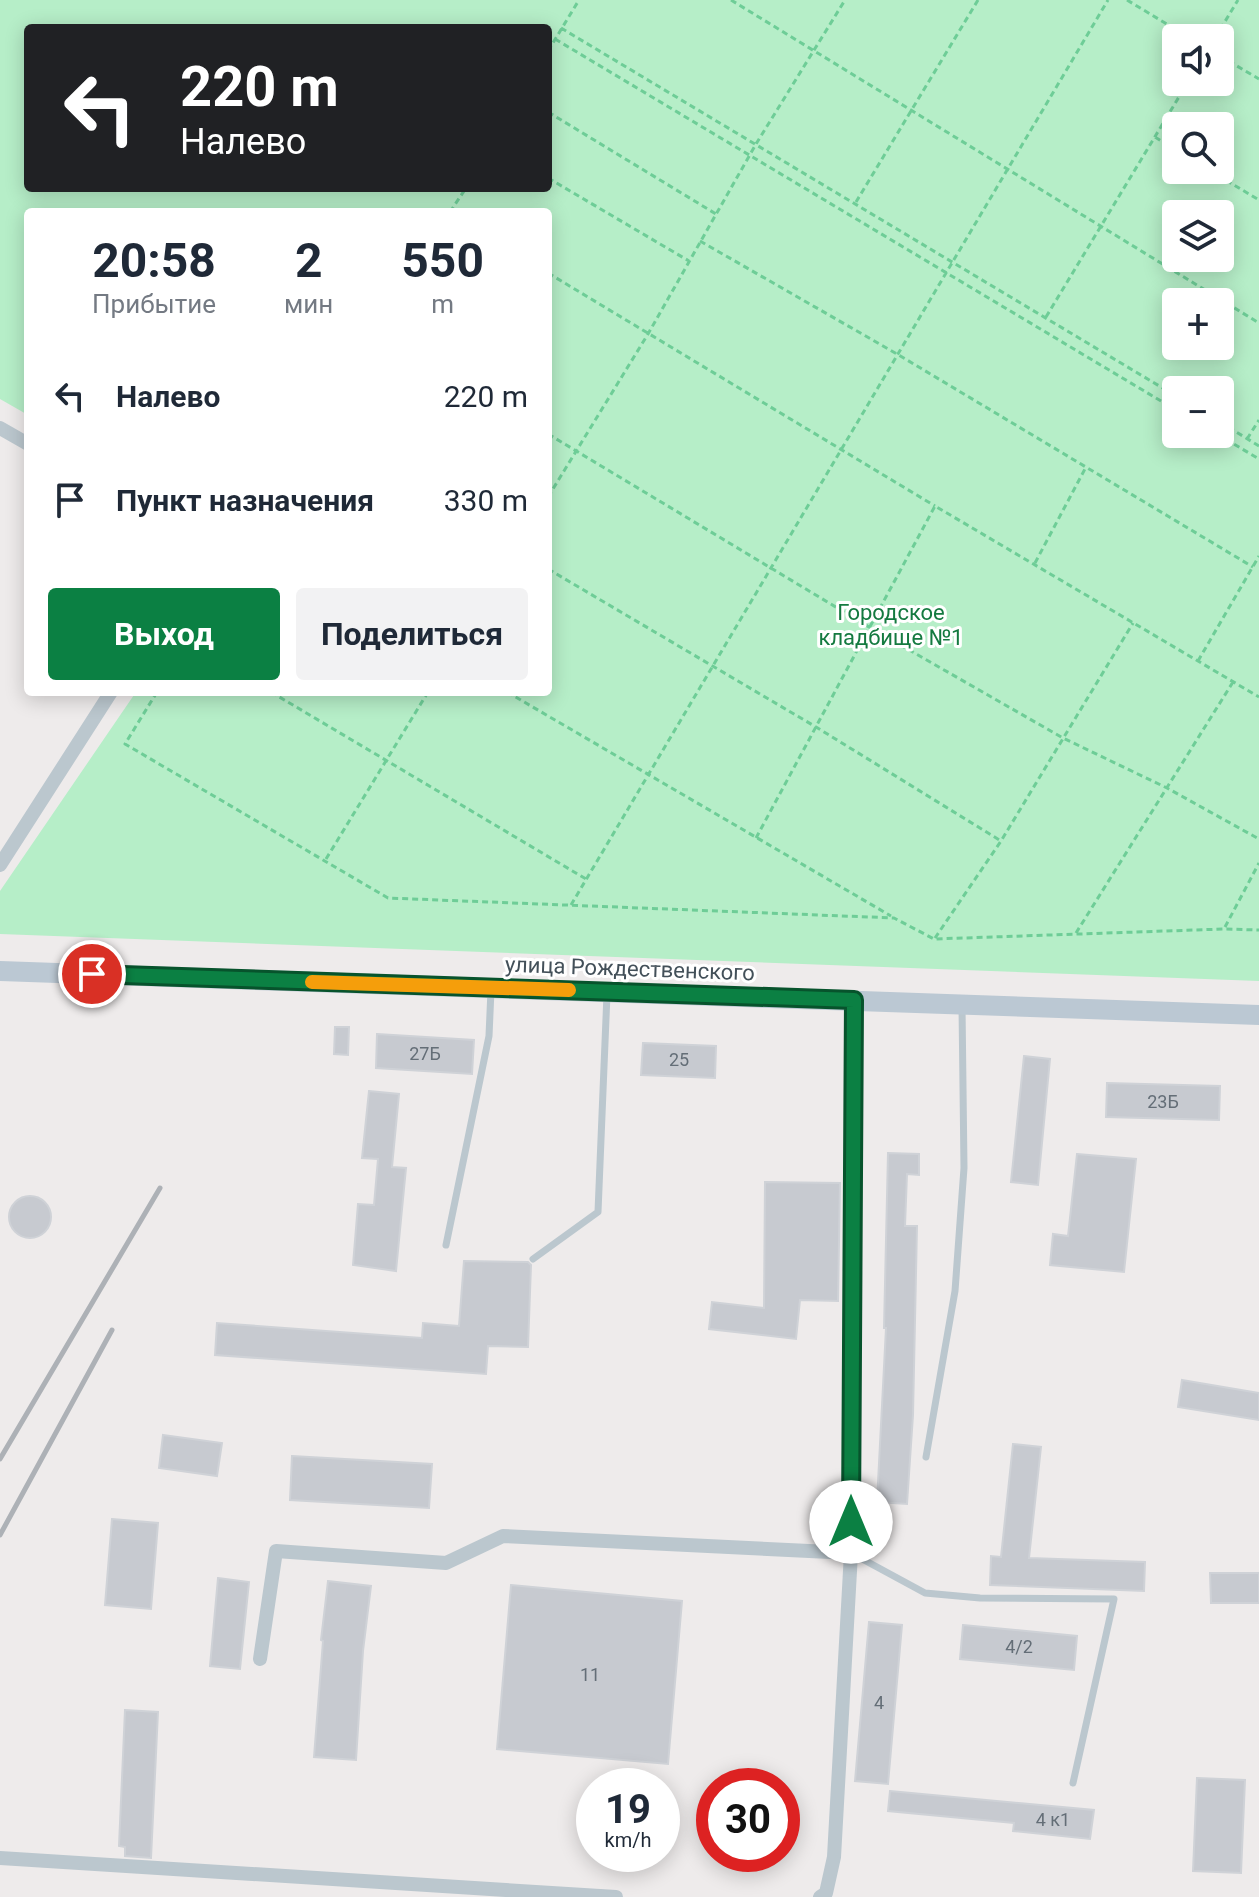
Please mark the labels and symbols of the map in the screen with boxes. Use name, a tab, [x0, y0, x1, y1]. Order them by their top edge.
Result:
park label: Городское кладбище №1	[819, 600, 964, 650]
pin	[58, 940, 126, 1008]
street label: улица Рождественского	[505, 952, 755, 985]
house number: 27Б	[409, 1043, 441, 1064]
house number: 25	[669, 1049, 689, 1070]
house number: 23Б	[1147, 1091, 1179, 1112]
position arrow	[809, 1480, 893, 1564]
house number: 4/2	[1005, 1636, 1033, 1657]
house number: 11	[580, 1664, 600, 1685]
house number: 4	[874, 1692, 884, 1713]
speed limit sign: 30	[696, 1768, 800, 1872]
house number: 4 к1	[1036, 1809, 1070, 1830]

